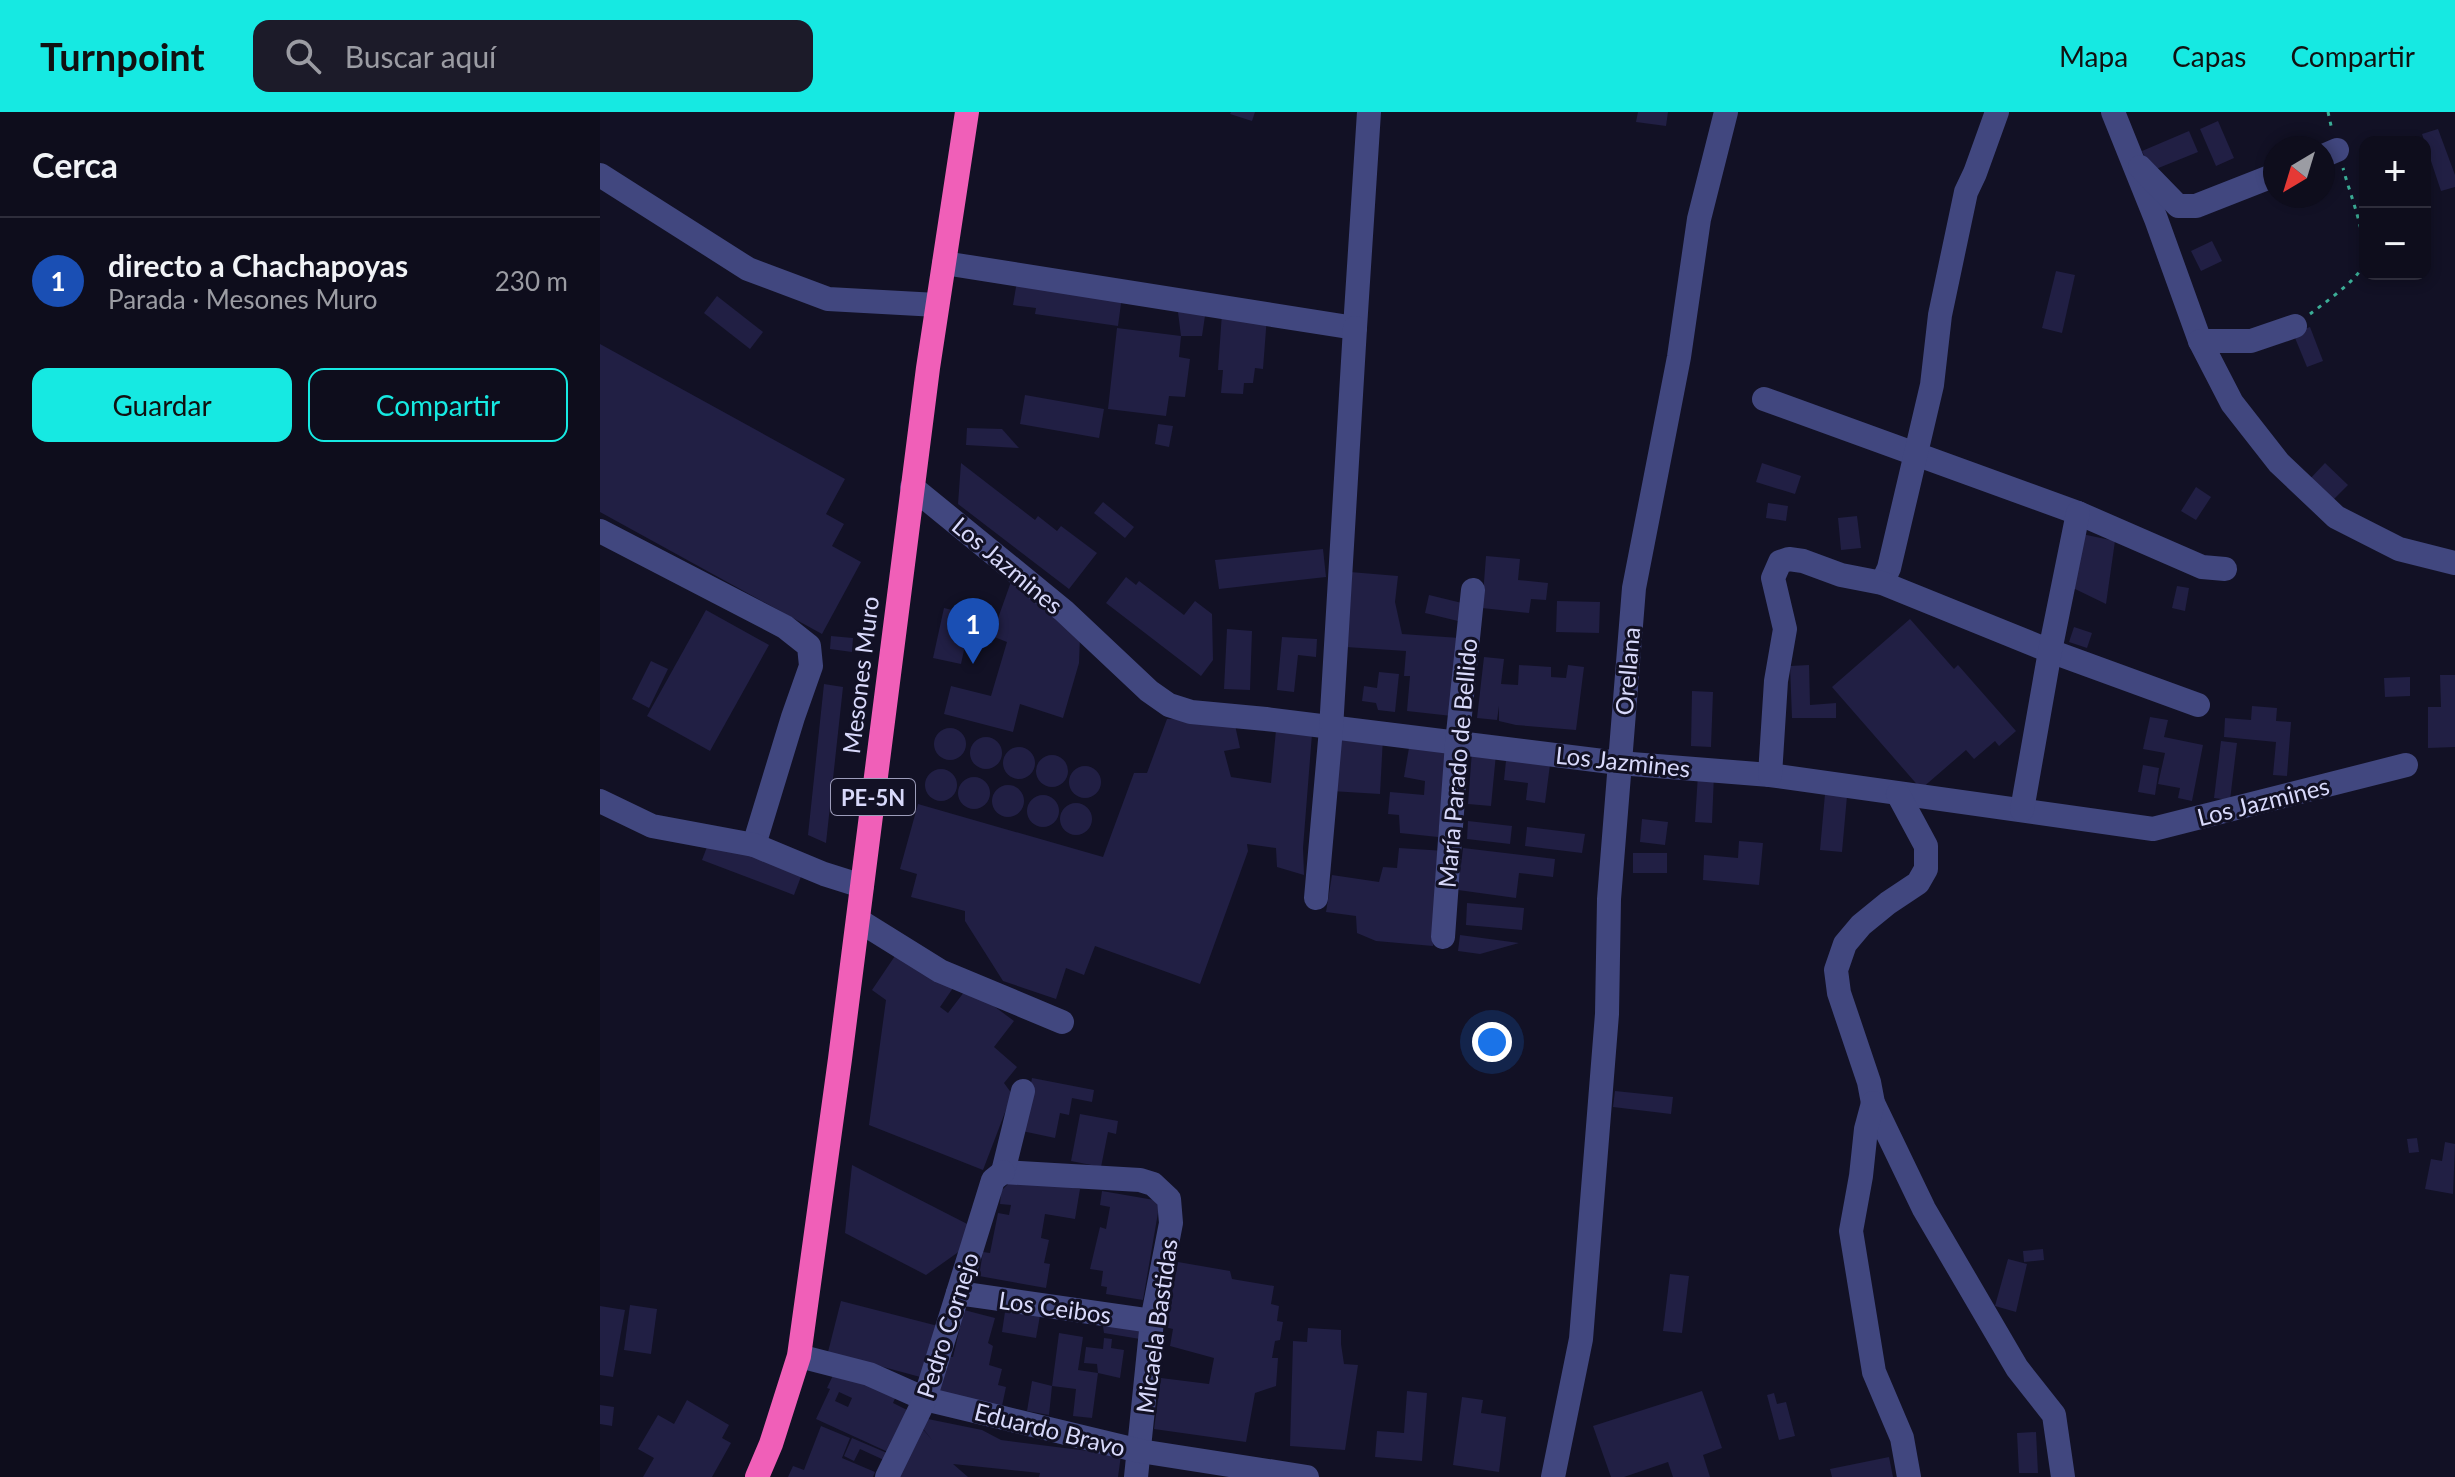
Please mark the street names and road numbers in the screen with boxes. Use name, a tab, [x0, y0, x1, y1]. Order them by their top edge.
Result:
street label: Los Jazmines	[947, 510, 1069, 620]
street label: Mesones Muro	[836, 595, 884, 755]
street label: Orellana	[1609, 626, 1645, 716]
street label: María Parado de Bellido	[1432, 637, 1482, 889]
street label: Los Jazmines	[1554, 740, 1692, 782]
street label: Los Jazmines	[2194, 771, 2332, 831]
road number: PE-5N	[831, 779, 915, 815]
street label: Micaela Bastidas	[1129, 1237, 1183, 1415]
street label: Pedro Cornejo	[910, 1248, 984, 1402]
street label: Los Ceibos	[997, 1285, 1113, 1329]
street label: Eduardo Bravo	[971, 1396, 1129, 1462]

